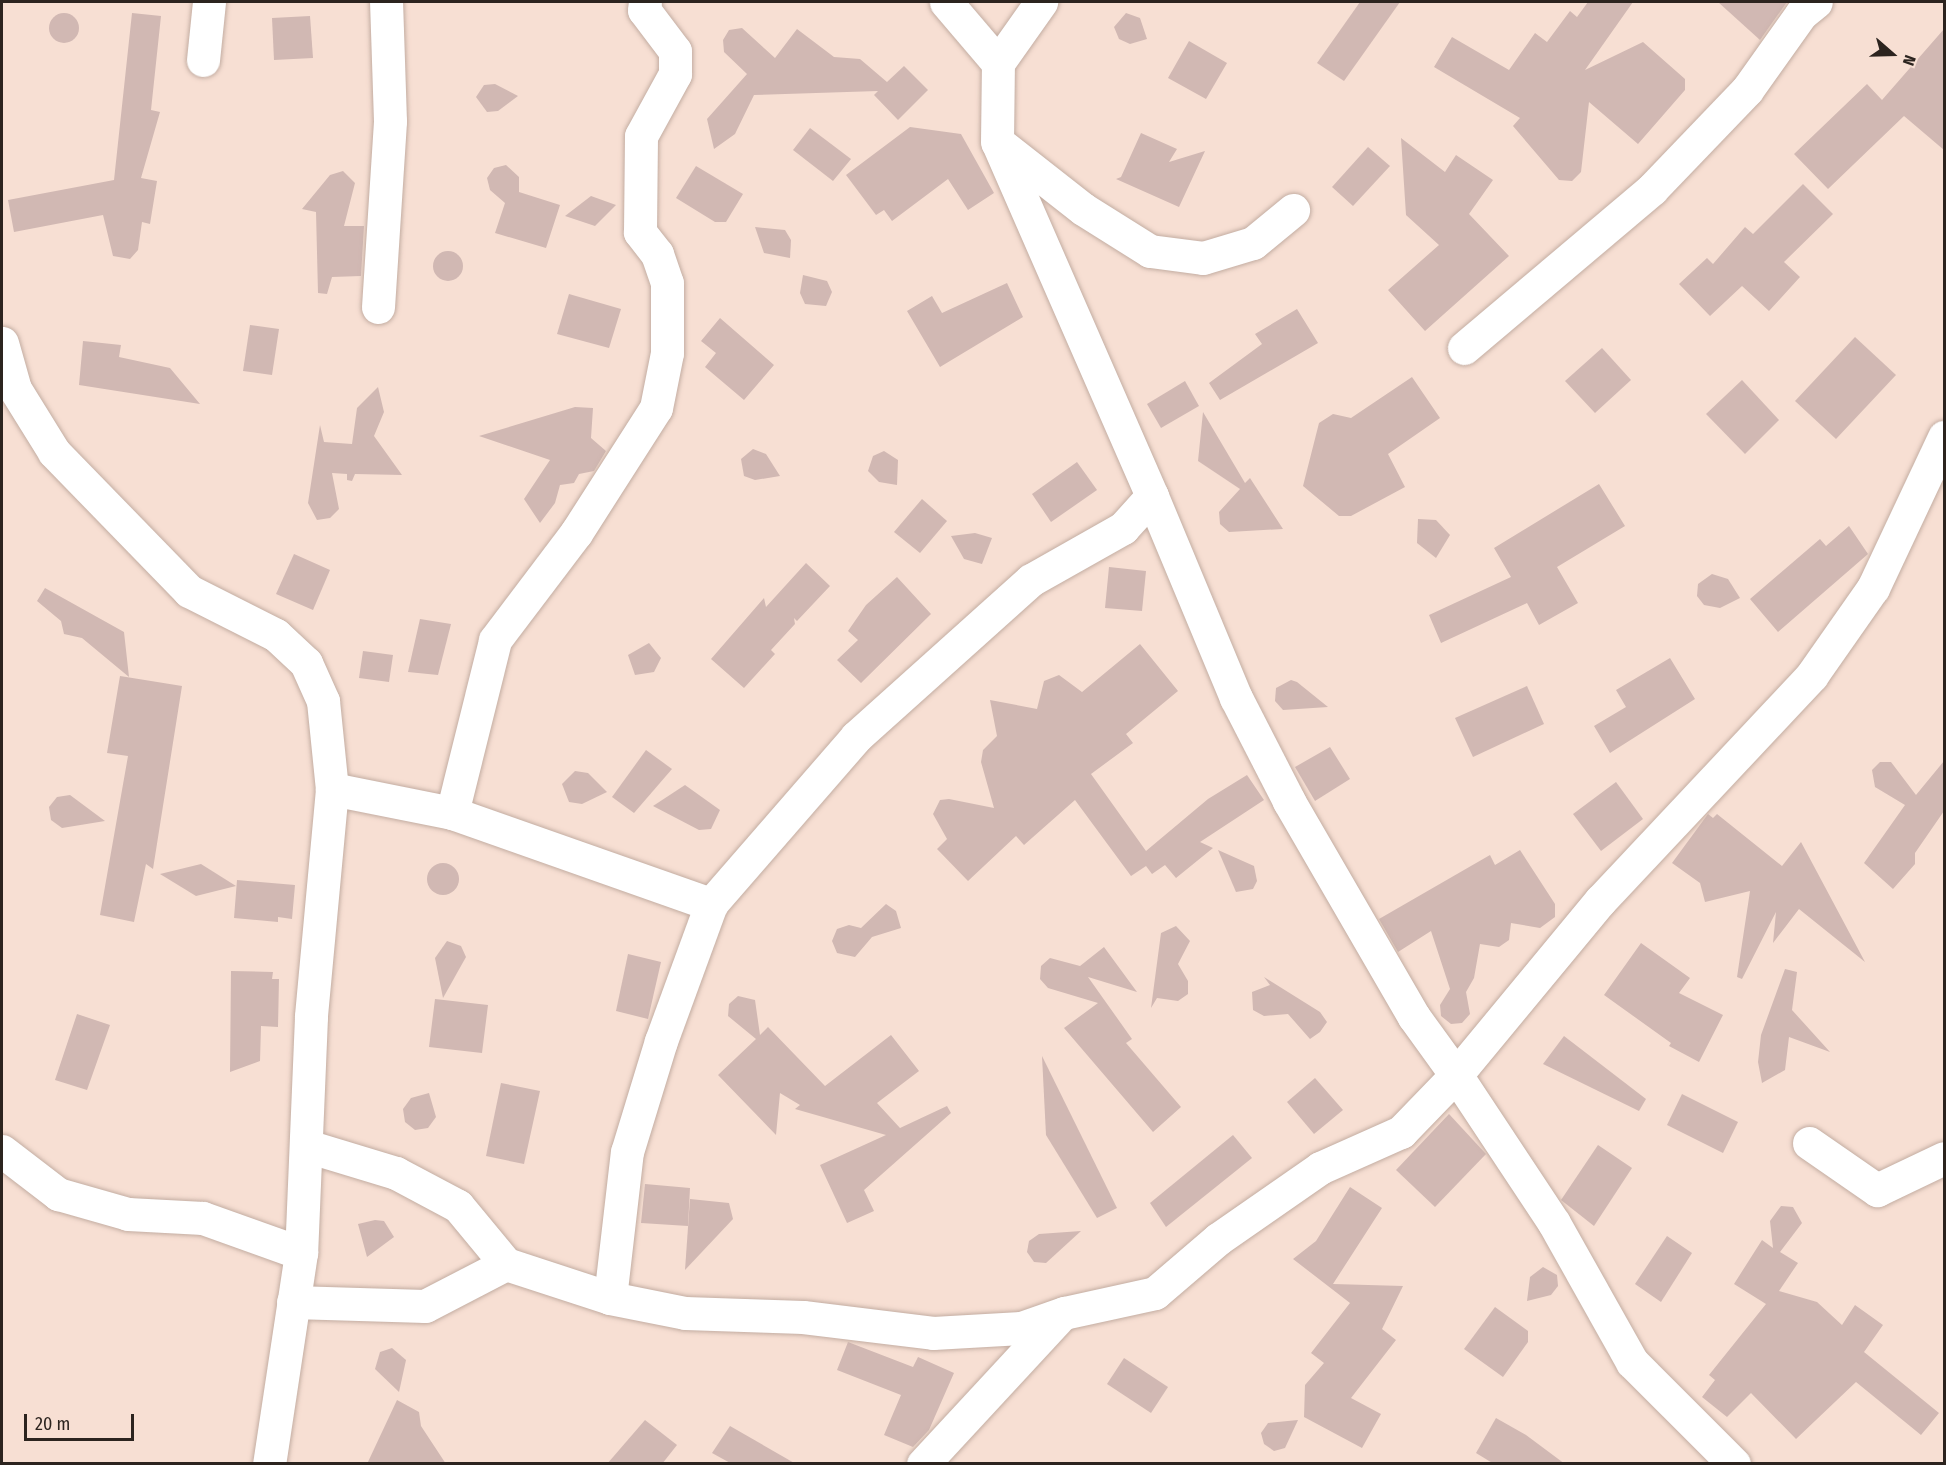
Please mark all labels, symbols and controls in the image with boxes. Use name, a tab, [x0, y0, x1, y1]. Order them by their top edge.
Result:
north arrow	[1862, 24, 1922, 84]
text: N	[1899, 53, 1920, 68]
scale bar	[27, 1402, 136, 1440]
text: 20 m	[35, 1413, 70, 1435]

